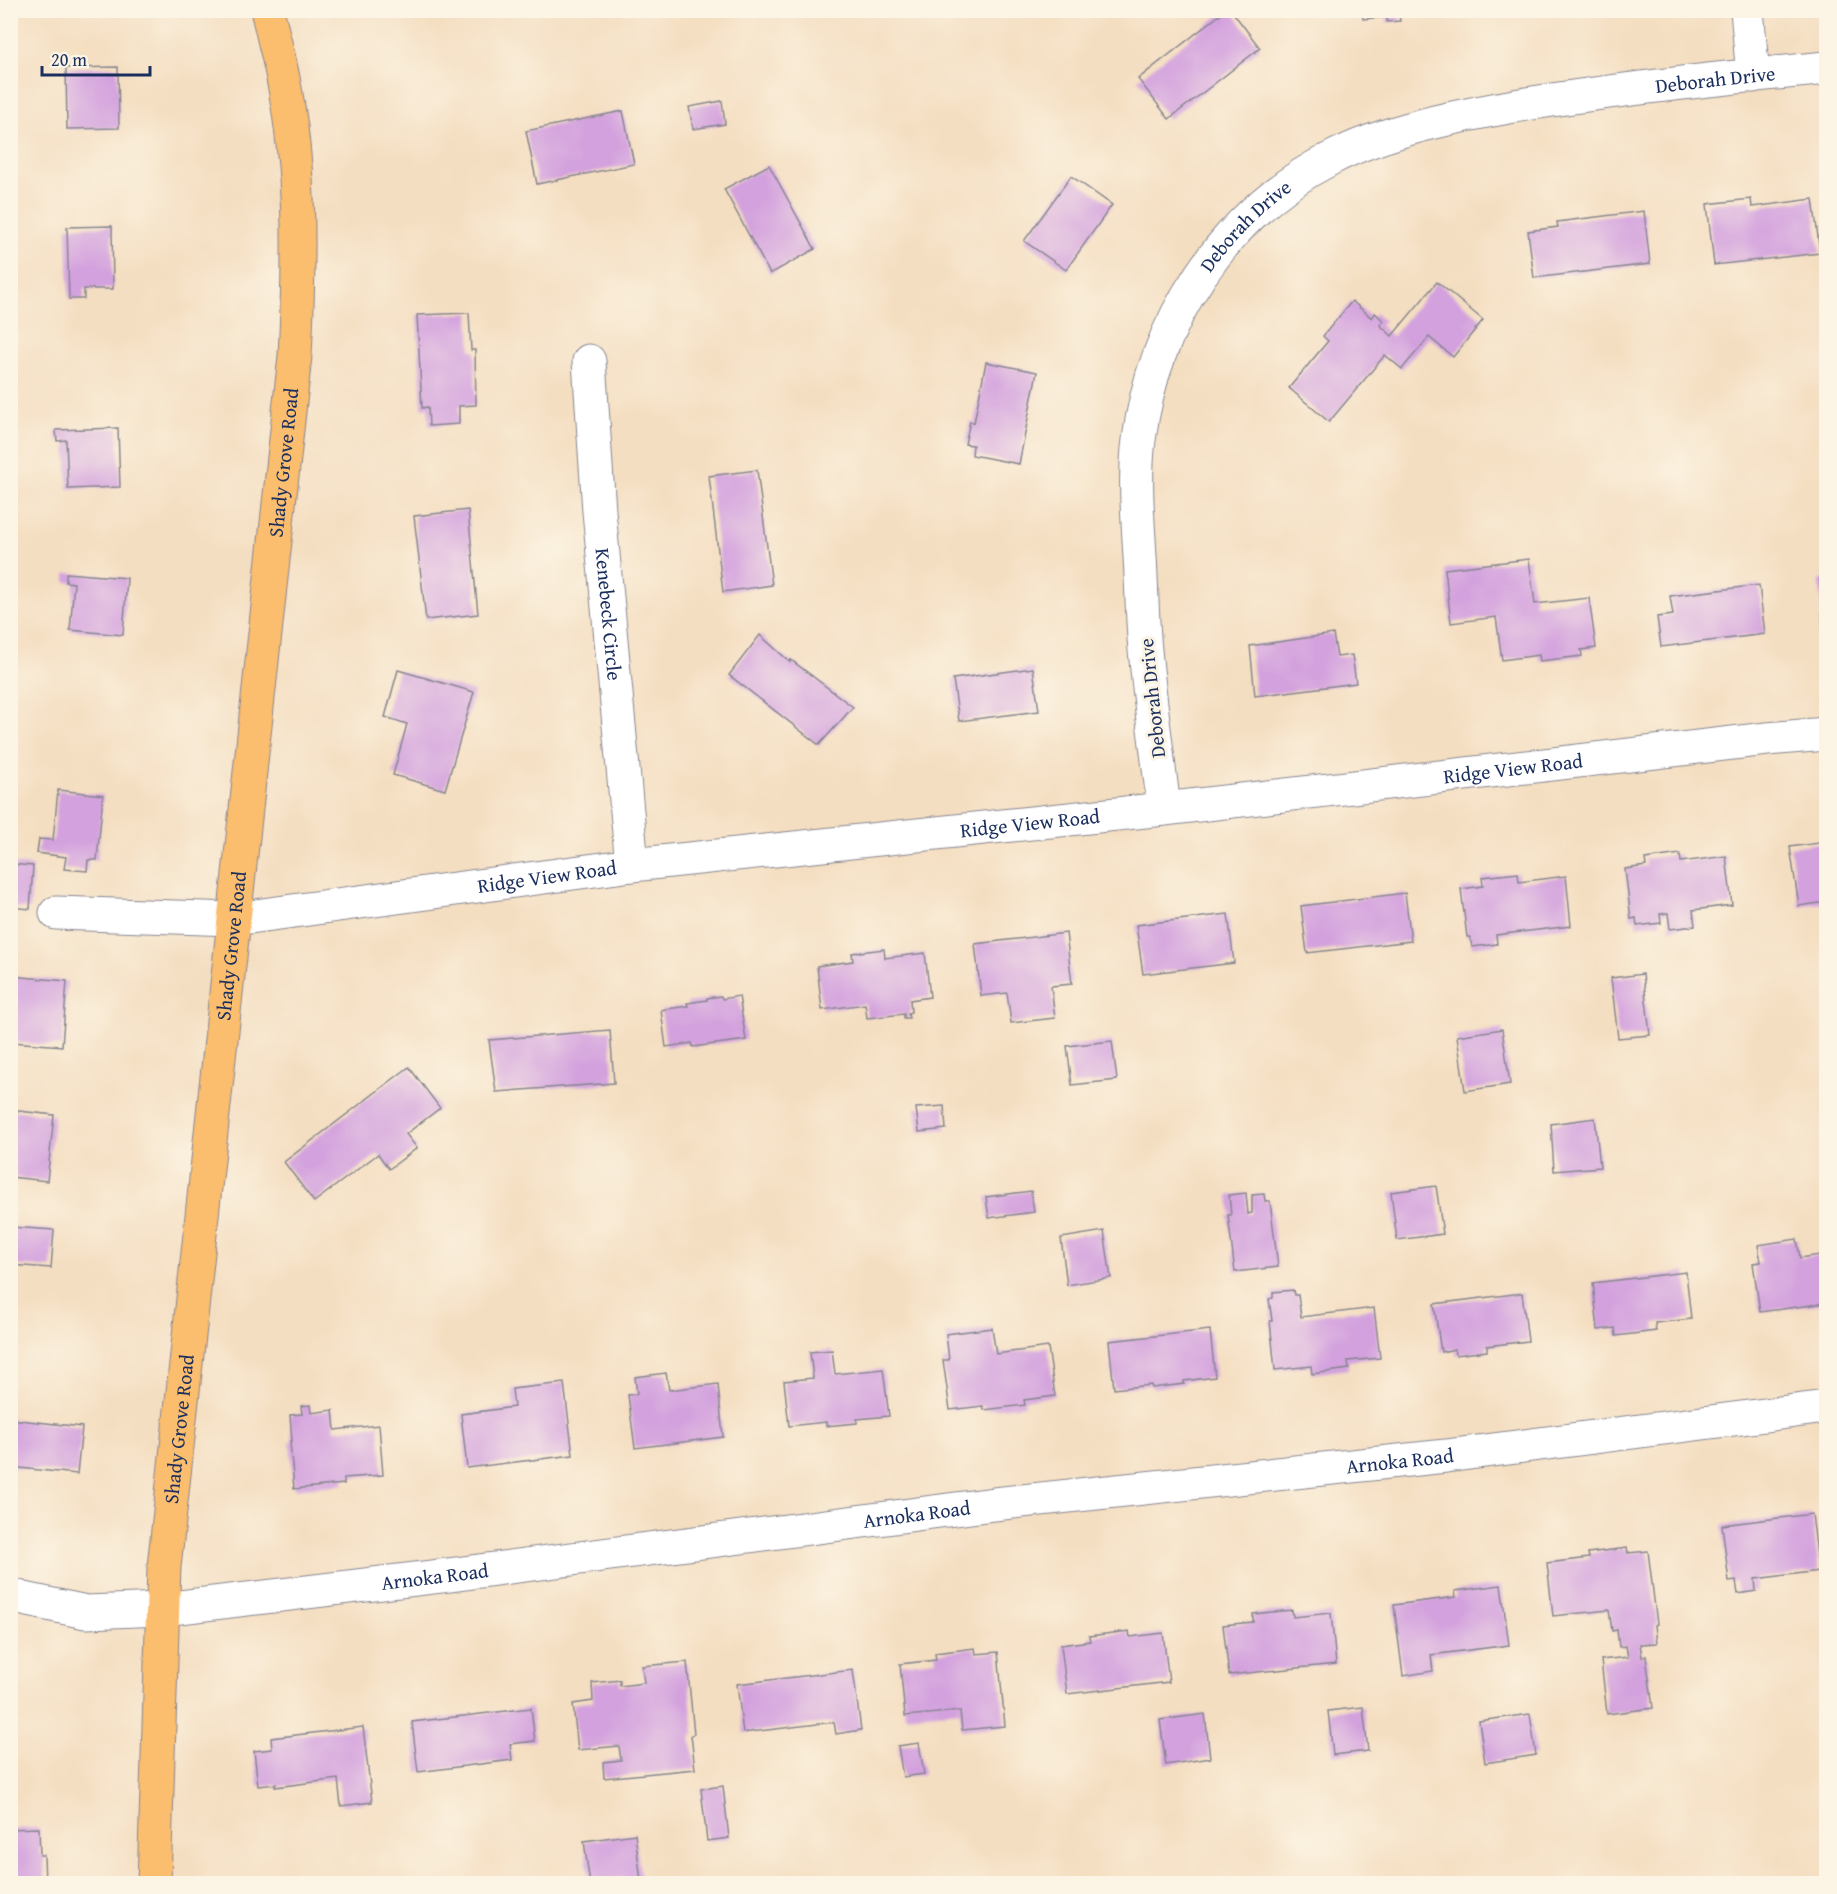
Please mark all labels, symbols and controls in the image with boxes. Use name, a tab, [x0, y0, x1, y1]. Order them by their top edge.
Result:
scale bar	[42, 39, 150, 77]
text: 20 m	[51, 46, 87, 73]
street label: Deborah Drive	[1654, 58, 1776, 100]
street label: Deborah Drive	[1192, 172, 1297, 278]
street label: Shady Grove Road	[260, 386, 305, 539]
street label: Kenebeck Circle	[589, 547, 630, 682]
street label: Deborah Drive	[1131, 637, 1172, 759]
street label: Ridge View Road	[1442, 745, 1585, 790]
street label: Ridge View Road	[959, 801, 1102, 844]
street label: Ridge View Road	[476, 852, 619, 900]
street label: Shady Grove Road	[208, 869, 253, 1022]
street label: Shady Grove Road	[156, 1352, 201, 1505]
street label: Arnoka Road	[1345, 1440, 1455, 1481]
street label: Arnoka Road	[861, 1492, 972, 1535]
street label: Arnoka Road	[380, 1555, 490, 1597]

